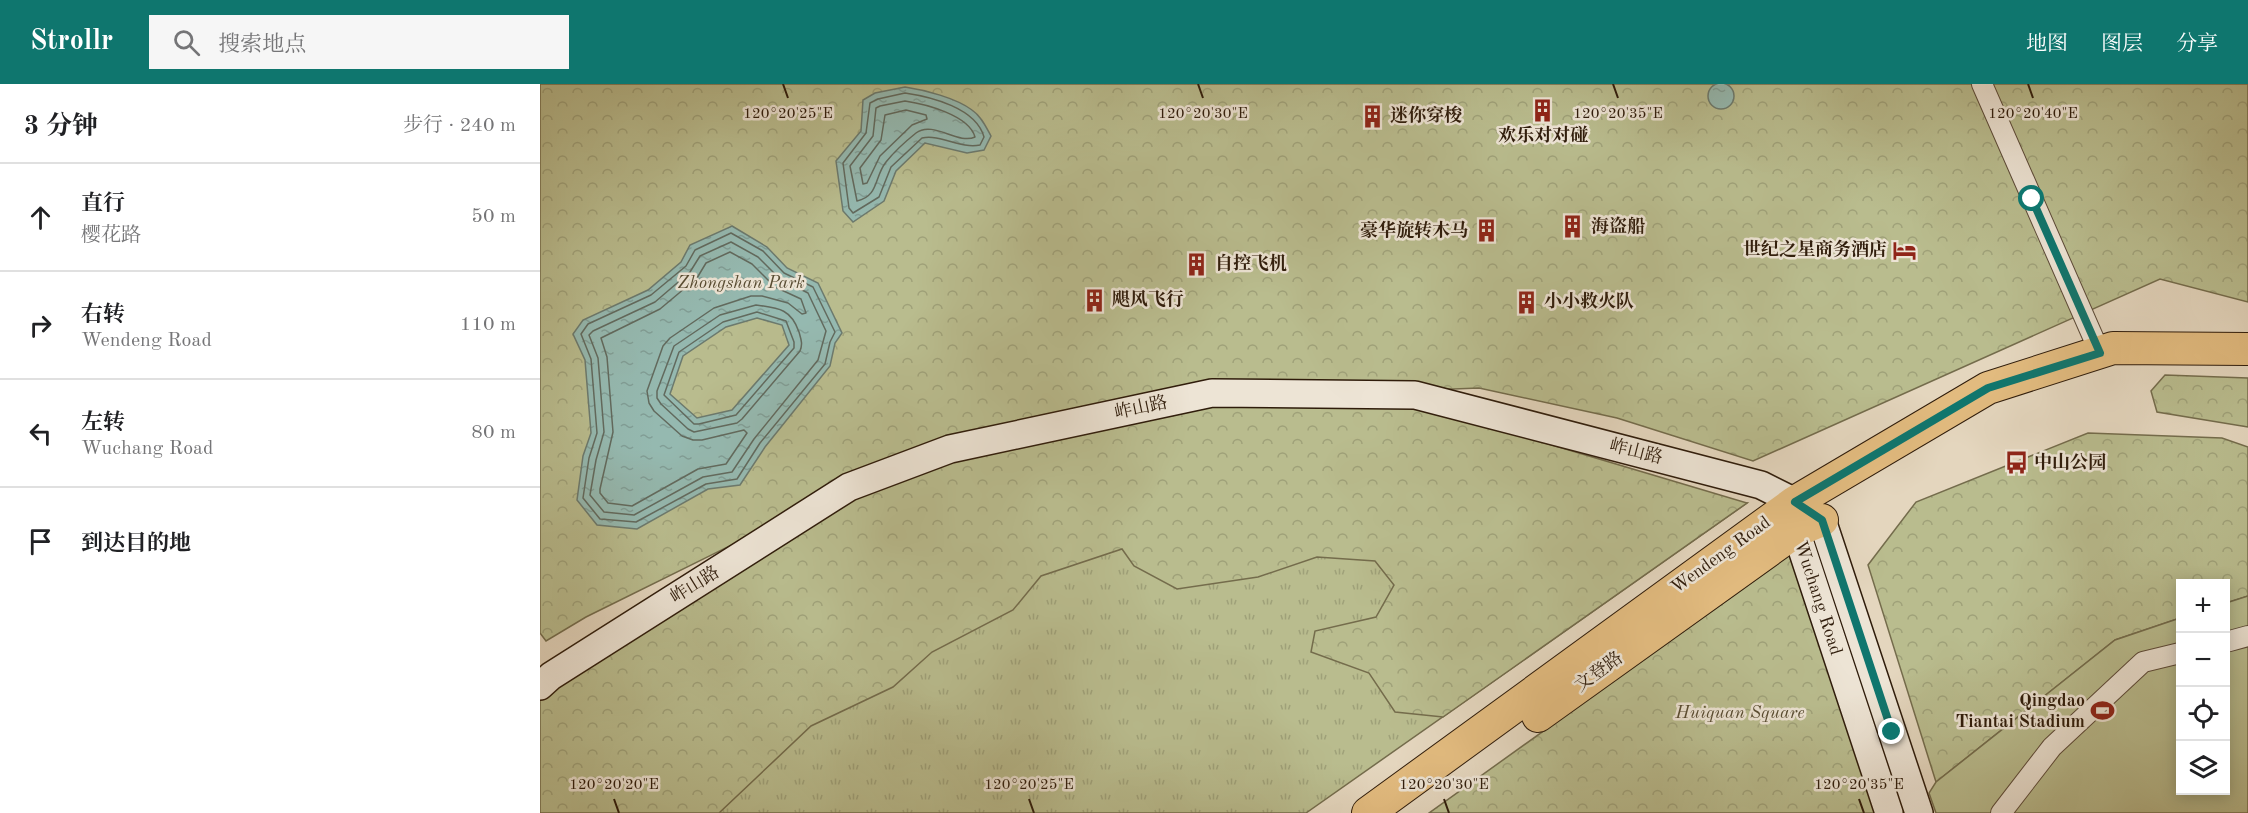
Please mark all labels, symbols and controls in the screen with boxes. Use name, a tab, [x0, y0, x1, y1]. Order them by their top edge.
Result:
search box	[149, 15, 569, 69]
icon: search	[170, 26, 203, 59]
text: Strollr	[30, 28, 113, 56]
text: 搜索地点	[218, 34, 306, 56]
text: 地图	[2026, 34, 2068, 55]
text: 图层	[2101, 34, 2143, 55]
text: 分享	[2176, 34, 2218, 55]
building icon: 欢乐对对碰	[1530, 97, 1556, 123]
building icon: 迷你穿梭	[1359, 103, 1385, 129]
place label: 迷你穿梭	[1390, 105, 1462, 125]
text: 120°20'25"E	[743, 107, 833, 122]
text: 120°20'30"E	[1158, 107, 1248, 122]
text: 120°20'35"E	[1573, 107, 1663, 122]
text: 120°20'40"E	[1988, 107, 2078, 122]
text: 3 分钟	[24, 114, 98, 140]
text: 步行 · 240 m	[403, 116, 516, 136]
place label: 欢乐对对碰	[1498, 125, 1589, 145]
route start	[2018, 185, 2044, 211]
text: 直行	[81, 193, 125, 215]
icon: ahead	[24, 201, 57, 234]
text: 50 m	[471, 207, 516, 227]
building icon: 海盗船	[1560, 214, 1586, 240]
place label: 海盗船	[1591, 216, 1645, 236]
building icon: 豪华旋转木马	[1473, 218, 1499, 244]
place label: 豪华旋转木马	[1360, 220, 1468, 240]
text: 樱花路	[81, 226, 141, 246]
hotel icon: 世纪之星商务酒店	[1892, 237, 1918, 263]
place label: 世纪之星商务酒店	[1743, 239, 1887, 259]
building icon: 自控飞机	[1184, 251, 1210, 277]
place label: 自控飞机	[1215, 253, 1287, 273]
park label: Zhongshan Park	[677, 274, 805, 292]
building icon: 飓风飞行	[1081, 287, 1107, 313]
place label: 飓风飞行	[1112, 289, 1184, 309]
building icon: 小小救火队	[1513, 289, 1539, 315]
place label: 小小救火队	[1544, 291, 1634, 311]
text: 右转	[81, 304, 125, 326]
icon: right	[24, 309, 57, 342]
text: 110 m	[460, 315, 516, 335]
text: Wendeng Road	[81, 331, 212, 351]
street label: 岞山路	[1112, 392, 1169, 422]
text: 左转	[81, 412, 125, 434]
icon: left	[24, 417, 57, 450]
text: 80 m	[471, 423, 516, 443]
street label: 岞山路	[1608, 435, 1665, 467]
text: Wuchang Road	[81, 439, 213, 459]
bus stop icon: 中山公园	[2003, 450, 2029, 476]
place label: 中山公园	[2034, 452, 2106, 472]
street label: Wendeng Road	[1668, 513, 1774, 597]
icon: arrive	[24, 525, 57, 558]
text: 到达目的地	[81, 533, 191, 555]
street label: Wuchang Road	[1791, 539, 1845, 657]
street label: 岞山路	[666, 561, 723, 607]
map controls	[2176, 579, 2230, 795]
button: +	[2176, 579, 2230, 633]
button: −	[2176, 633, 2230, 687]
street label: 文登路	[1571, 647, 1626, 695]
button: locate	[2176, 687, 2230, 741]
place label: Qingdao Tiantai Stadium	[1955, 692, 2085, 731]
sports icon: Qingdao Tiantai Stadium	[2090, 698, 2116, 724]
park label: Huiquan Square	[1674, 704, 1805, 722]
route end	[1878, 718, 1904, 744]
button: layers	[2176, 741, 2230, 795]
text: 120°20'20"E	[569, 778, 659, 793]
text: 120°20'25"E	[984, 778, 1074, 793]
text: 120°20'30"E	[1399, 778, 1489, 793]
text: 120°20'35"E	[1814, 778, 1904, 793]

